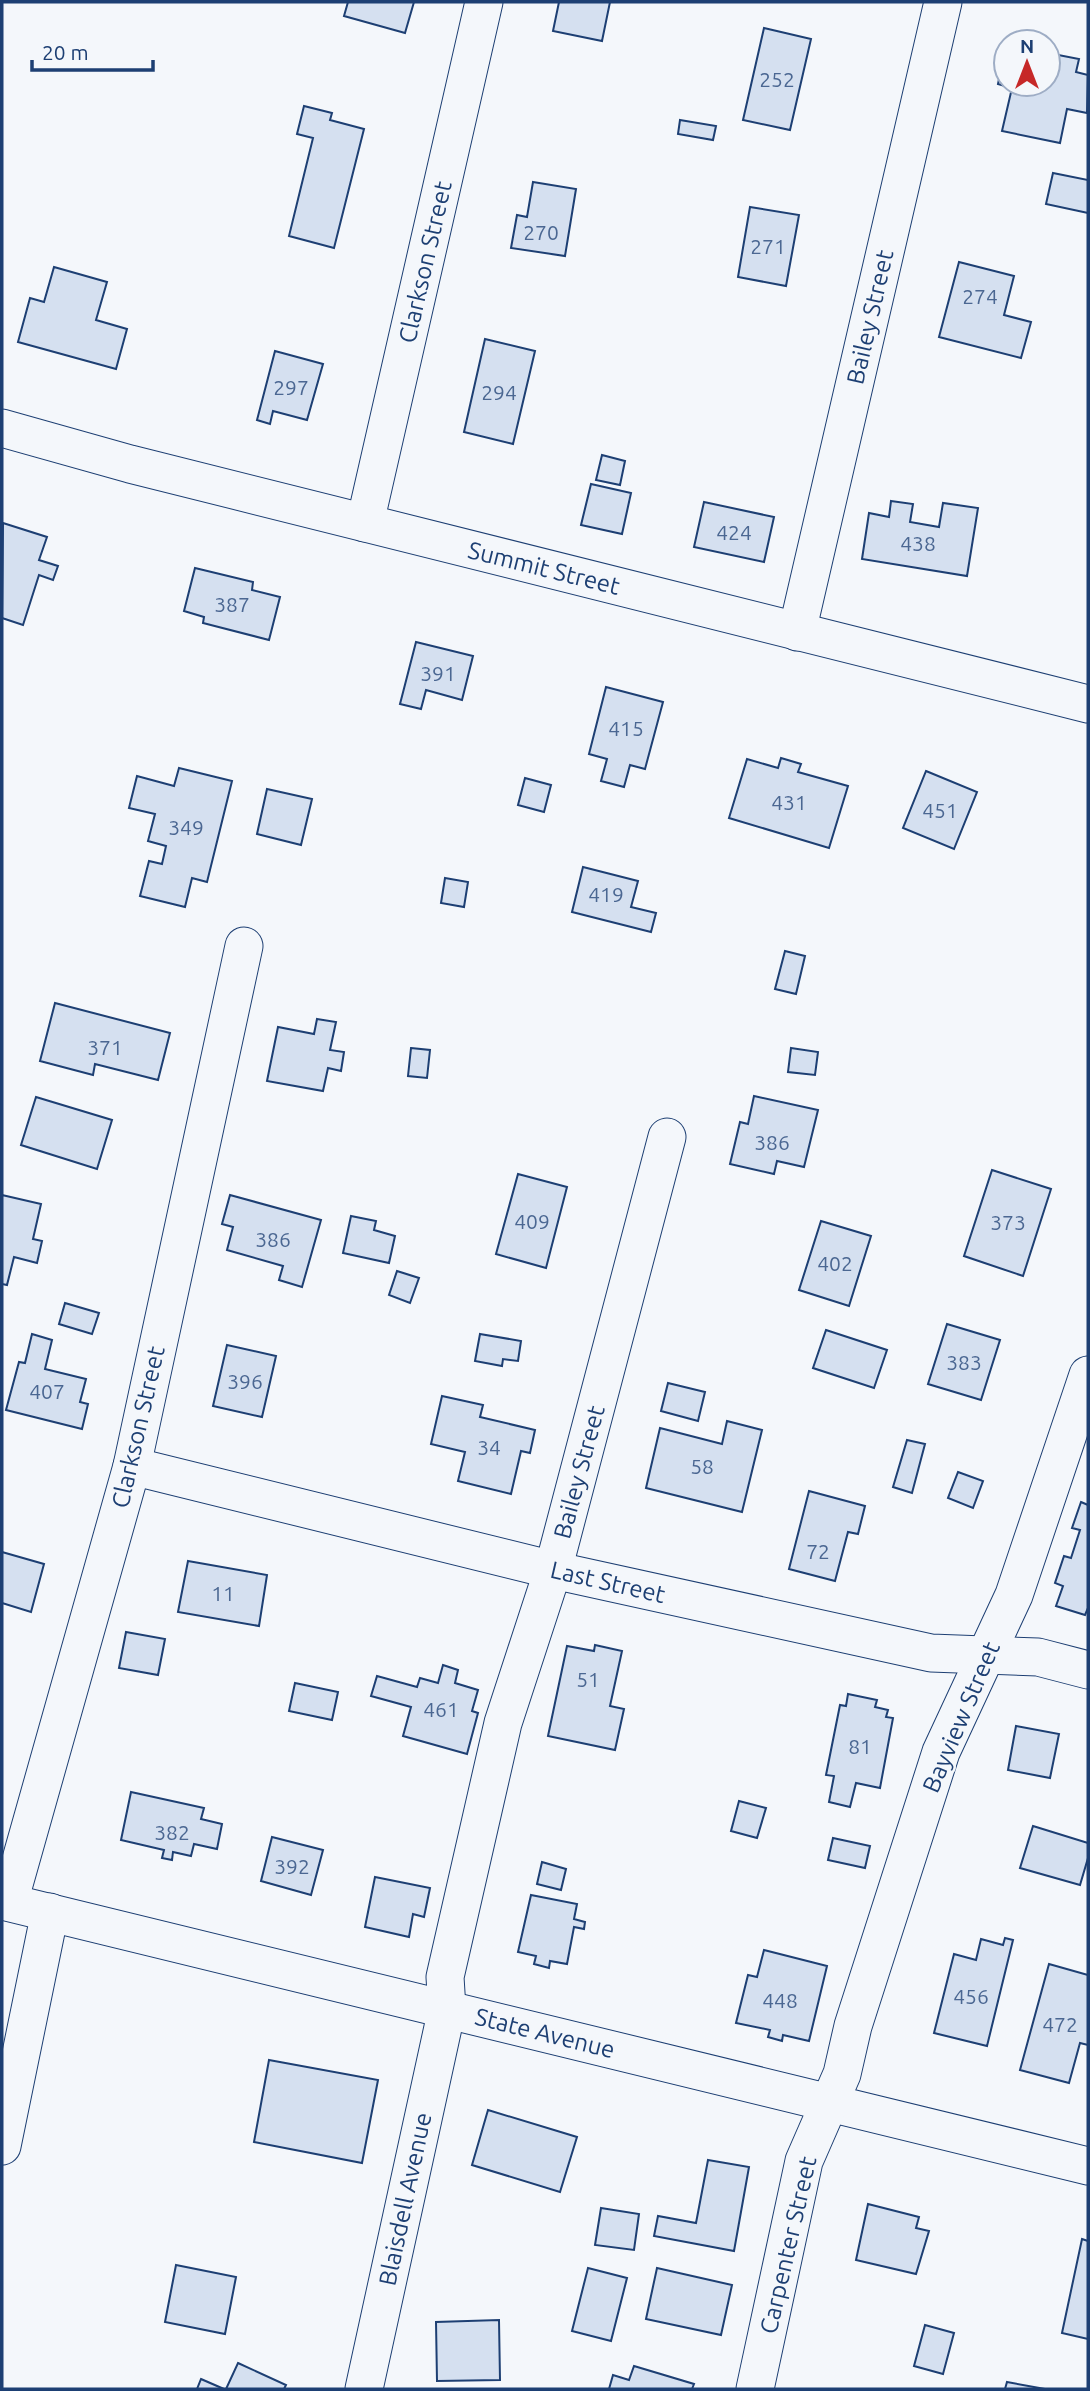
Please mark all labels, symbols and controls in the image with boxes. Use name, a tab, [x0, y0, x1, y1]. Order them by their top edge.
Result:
scale bar	[32, 28, 152, 72]
north arrow	[992, 28, 1062, 98]
text: N	[1020, 35, 1034, 57]
text: 20 m	[42, 40, 89, 64]
house number: 252	[759, 67, 795, 91]
street label: Clarkson Street	[393, 178, 457, 346]
house number: 270	[523, 220, 559, 244]
house number: 271	[750, 234, 786, 258]
street label: Bailey Street	[841, 247, 899, 387]
house number: 274	[962, 284, 998, 308]
house number: 297	[273, 375, 309, 399]
house number: 294	[481, 380, 517, 404]
house number: 424	[716, 520, 752, 544]
house number: 438	[900, 531, 936, 555]
street label: Summit Street	[465, 536, 623, 600]
house number: 387	[214, 592, 250, 616]
house number: 391	[420, 661, 456, 685]
house number: 415	[608, 716, 644, 740]
house number: 431	[771, 790, 807, 814]
house number: 451	[922, 798, 958, 822]
house number: 349	[168, 815, 204, 839]
house number: 419	[588, 882, 624, 906]
house number: 371	[87, 1035, 123, 1059]
house number: 386	[754, 1130, 790, 1154]
house number: 409	[514, 1209, 550, 1233]
house number: 373	[990, 1210, 1026, 1234]
house number: 386	[255, 1227, 291, 1251]
house number: 402	[817, 1251, 853, 1275]
street label: Clarkson Street	[106, 1343, 170, 1511]
house number: 383	[946, 1350, 982, 1374]
house number: 396	[227, 1369, 263, 1393]
house number: 407	[29, 1379, 65, 1403]
street label: Bailey Street	[548, 1402, 610, 1542]
house number: 34	[477, 1435, 501, 1459]
house number: 58	[690, 1454, 714, 1478]
house number: 72	[806, 1539, 830, 1563]
street label: Last Street	[548, 1556, 669, 1608]
house number: 11	[211, 1581, 235, 1605]
street label: Bayview Street	[917, 1637, 1005, 1797]
house number: 51	[576, 1667, 600, 1691]
house number: 461	[423, 1697, 459, 1721]
house number: 81	[848, 1734, 872, 1758]
house number: 382	[154, 1820, 190, 1844]
house number: 392	[274, 1854, 310, 1878]
house number: 456	[953, 1984, 989, 2008]
house number: 448	[762, 1988, 798, 2012]
street label: State Avenue	[472, 2003, 618, 2063]
house number: 472	[1042, 2012, 1078, 2036]
street label: Blaisdell Avenue	[373, 2110, 437, 2288]
street label: Carpenter Street	[754, 2153, 822, 2336]

